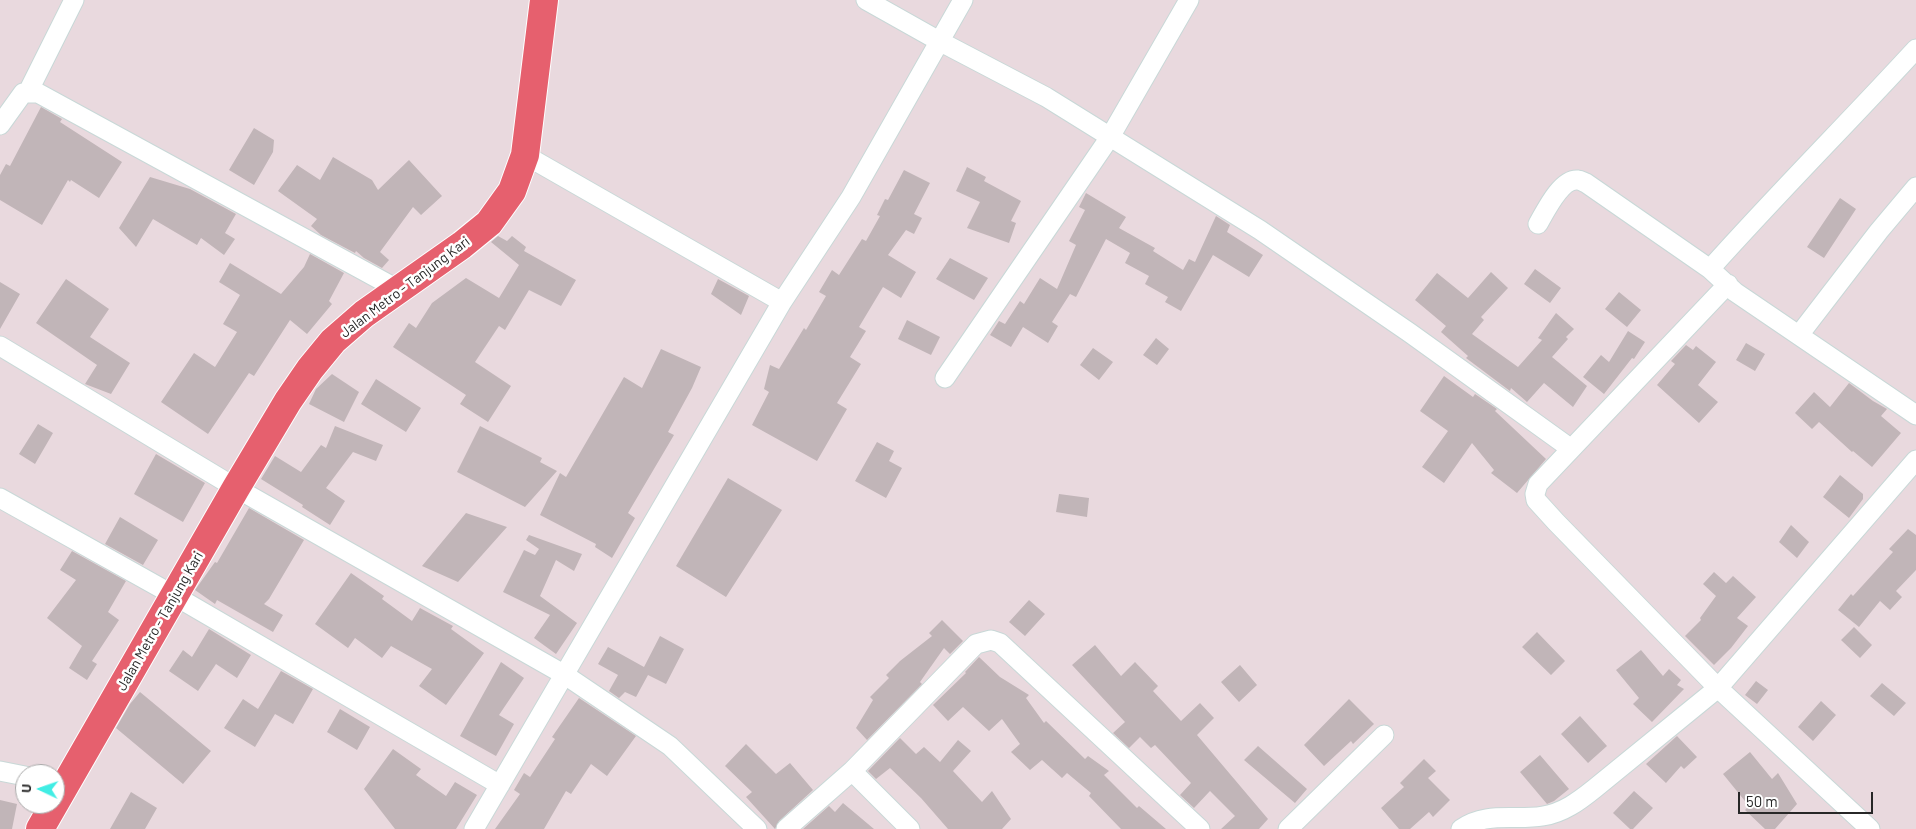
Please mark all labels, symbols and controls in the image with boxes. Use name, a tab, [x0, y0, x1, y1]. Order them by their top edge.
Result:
street label: Jalan Metro - Tanjung Kari	[337, 233, 473, 341]
street label: Jalan Metro - Tanjung Kari	[113, 548, 207, 694]
north arrow	[15, 764, 65, 814]
scale bar	[1741, 782, 1876, 814]
text: U	[17, 783, 34, 793]
text: 50 m	[1746, 792, 1778, 810]

